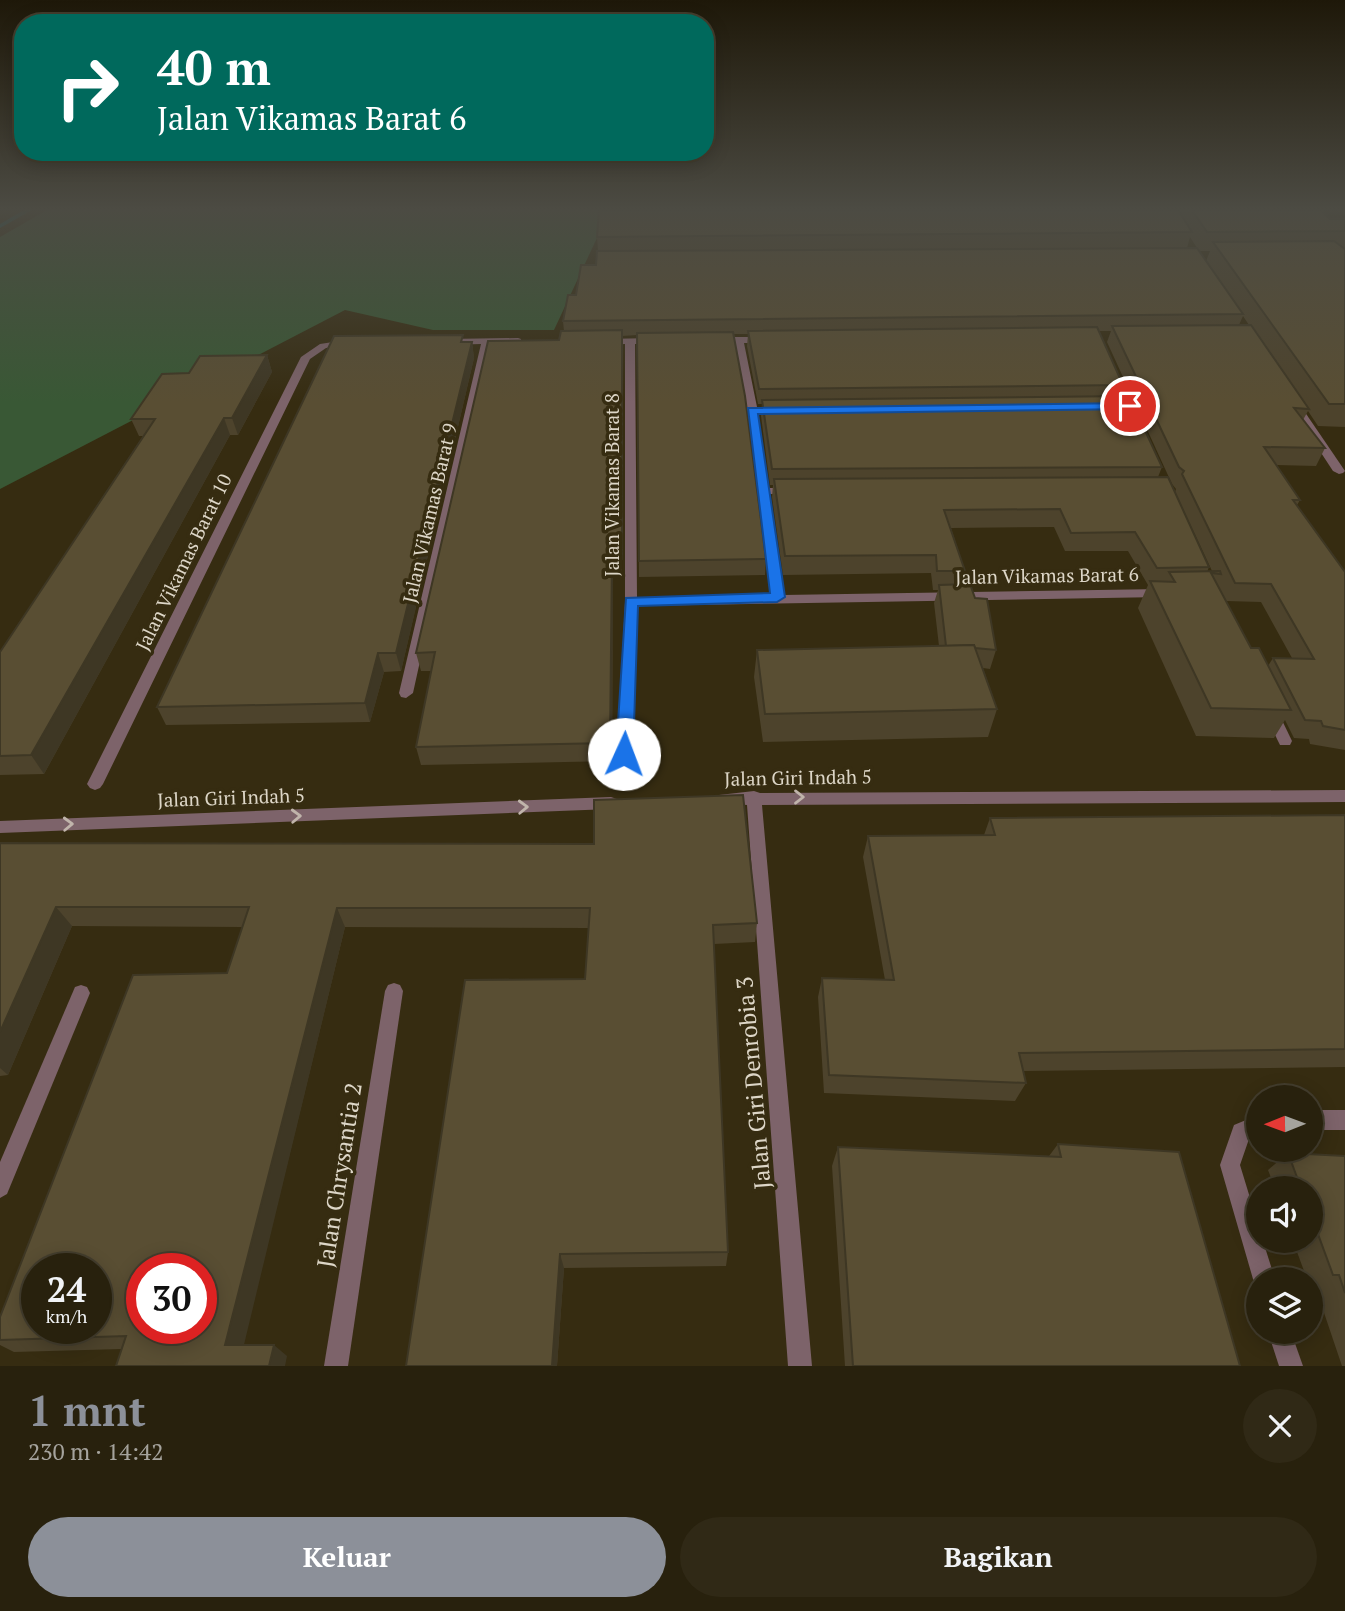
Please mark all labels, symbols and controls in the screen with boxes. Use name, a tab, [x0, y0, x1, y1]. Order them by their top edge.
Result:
text: 40 m	[157, 34, 271, 99]
icon: right	[42, 42, 133, 133]
text: Jalan Vikamas Barat 6	[157, 97, 466, 139]
pin	[1100, 376, 1160, 436]
icon: arrive	[1111, 387, 1149, 425]
street label: Jalan Vikamas Barat 8	[599, 393, 624, 577]
street label: Jalan Vikamas Barat 9	[396, 421, 462, 605]
street label: Jalan Vikamas Barat 10	[129, 469, 237, 655]
street label: Jalan Vikamas Barat 6	[955, 561, 1139, 589]
position arrow	[587, 717, 661, 791]
street label: Jalan Giri Indah 5	[724, 763, 872, 791]
street label: Jalan Giri Indah 5	[157, 782, 305, 812]
one-way arrow	[794, 789, 805, 805]
one-way arrow	[518, 799, 529, 814]
one-way arrow	[290, 808, 301, 823]
one-way arrow	[63, 817, 74, 832]
street label: Jalan Giri Denrobia 3	[728, 975, 778, 1191]
street label: Jalan Chrysantia 2	[309, 1080, 369, 1270]
north arrow	[1246, 1085, 1323, 1162]
map controls	[1246, 1085, 1323, 1344]
button: sound	[1246, 1176, 1323, 1253]
speed limit sign: 30	[126, 1253, 217, 1344]
text: 24	[47, 1266, 86, 1312]
button: layers	[1246, 1267, 1323, 1344]
text: km/h	[46, 1304, 87, 1328]
text: 1 mnt	[28, 1382, 146, 1438]
button: close	[1243, 1389, 1317, 1463]
text: 230 m · 14:42	[28, 1436, 163, 1467]
button: Keluar	[28, 1517, 666, 1597]
button: Bagikan	[680, 1517, 1317, 1597]

